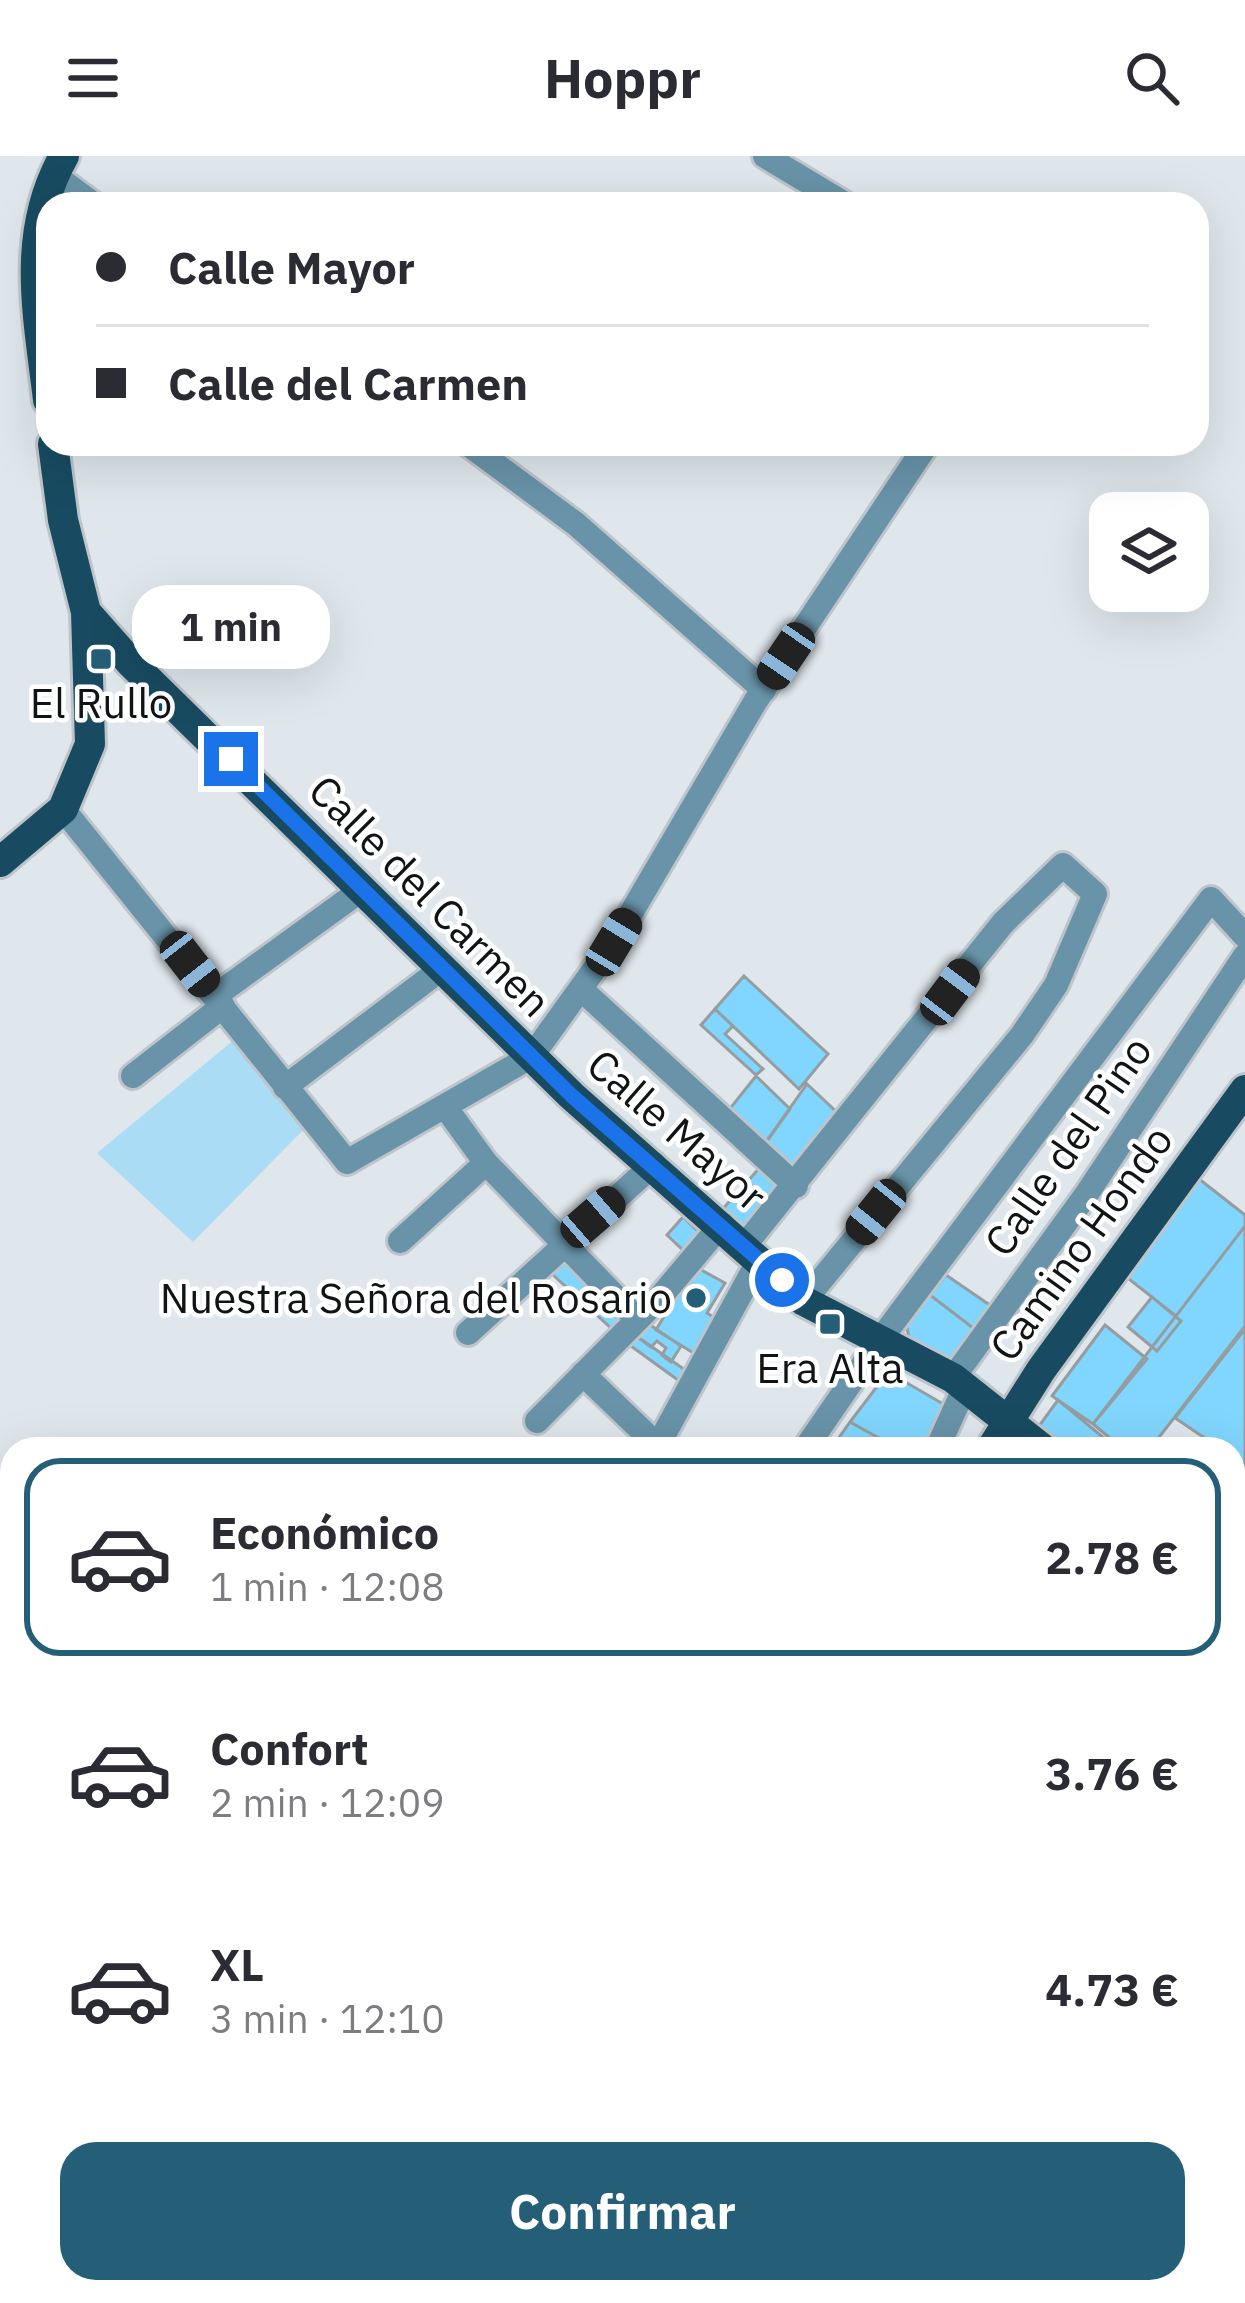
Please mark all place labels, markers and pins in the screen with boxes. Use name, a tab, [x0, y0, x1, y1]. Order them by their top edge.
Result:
marker: El Rullo	[88, 646, 114, 672]
place label: El Rullo	[30, 675, 172, 730]
place label: Nuestra Señora del Rosario	[160, 1270, 672, 1325]
marker: Nuestra Señora del Rosario	[683, 1285, 709, 1311]
marker: Era Alta	[817, 1311, 843, 1337]
place label: Era Alta	[756, 1340, 904, 1395]

